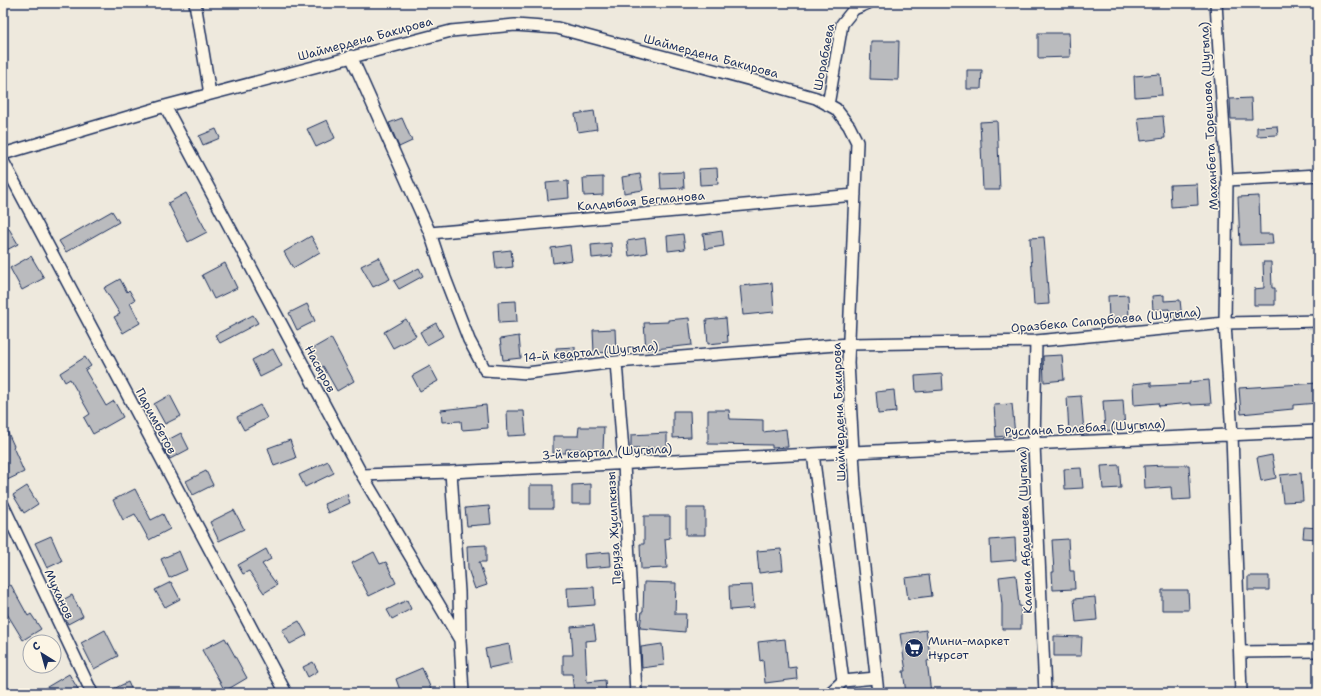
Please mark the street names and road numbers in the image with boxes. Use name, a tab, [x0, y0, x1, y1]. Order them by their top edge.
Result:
street label: Шаймердена Бакирова	[296, 13, 435, 65]
street label: Маханбета Торешова (Шугыла)	[1196, 21, 1222, 211]
street label: Шорабаева	[810, 22, 838, 92]
street label: Шаймердена Бакирова	[642, 30, 781, 82]
street label: Калдыбая Бегманова	[577, 187, 706, 215]
street label: Оразбека Сапарбаева (Шугыла)	[1010, 304, 1202, 336]
street label: 14-й квартал (Шугыла)	[523, 338, 659, 366]
street label: Шаймердена Бакирова	[829, 342, 849, 482]
street label: Насыров	[301, 343, 339, 395]
street label: Паримбетов	[132, 385, 180, 457]
street label: Руслана Болебая (Шугыла)	[1004, 416, 1166, 440]
street label: 3-й квартал (Шугыла)	[541, 441, 673, 463]
street label: Калена Абдешева (Шугыла)	[1014, 446, 1036, 614]
street label: Перуза Жусипкызы	[603, 471, 625, 585]
street label: Муханов	[41, 567, 77, 621]

